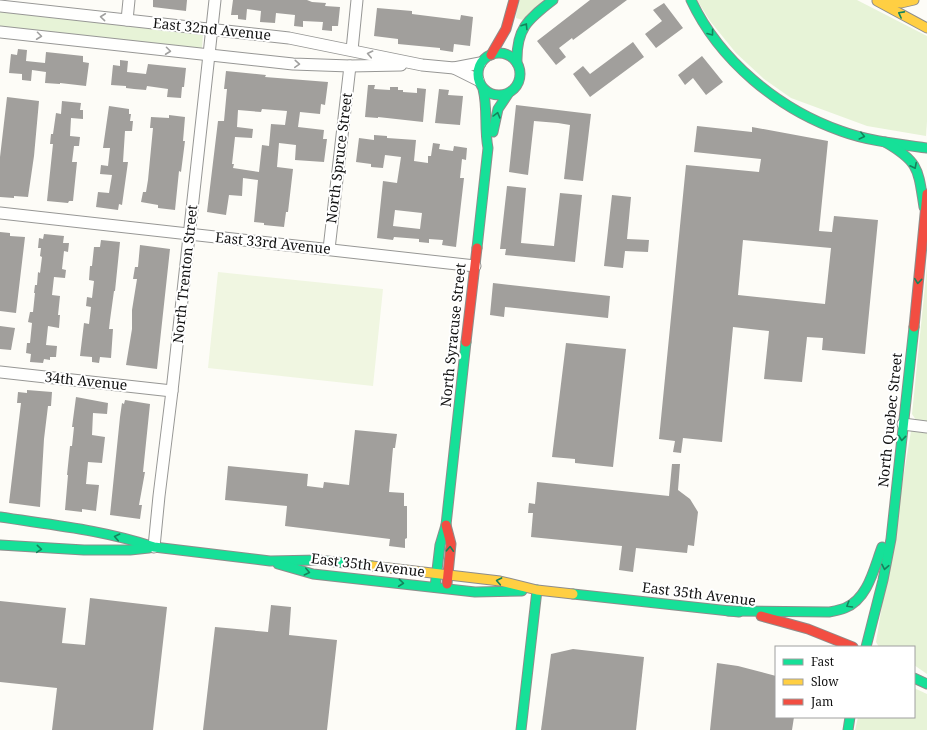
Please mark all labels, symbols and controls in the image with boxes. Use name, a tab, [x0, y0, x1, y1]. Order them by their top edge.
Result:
one-way arrow	[897, 11, 905, 19]
one-way arrow	[100, 13, 106, 22]
street label: East 32nd Avenue	[152, 13, 272, 44]
one-way arrow	[520, 23, 528, 30]
one-way arrow	[706, 29, 713, 36]
one-way arrow	[36, 31, 42, 40]
one-way arrow	[165, 46, 171, 55]
one-way arrow	[367, 50, 373, 58]
one-way arrow	[294, 60, 300, 69]
street label: North Spruce Street	[321, 91, 356, 224]
one-way arrow	[492, 112, 500, 119]
one-way arrow	[859, 132, 865, 140]
one-way arrow	[909, 162, 917, 169]
street label: North Trenton Street	[168, 204, 201, 344]
street label: East 33rd Avenue	[214, 227, 332, 258]
street label: North Syracuse Street	[436, 262, 470, 408]
one-way arrow	[914, 278, 923, 284]
street label: North Quebec Street	[873, 352, 906, 488]
street label: 34th Avenue	[44, 367, 128, 394]
one-way arrow	[898, 435, 907, 442]
one-way arrow	[113, 533, 120, 541]
one-way arrow	[36, 544, 42, 553]
one-way arrow	[446, 546, 455, 552]
street label: East 35th Avenue	[310, 548, 426, 581]
one-way arrow	[882, 564, 890, 570]
one-way arrow	[304, 568, 310, 576]
one-way arrow	[496, 577, 502, 585]
street label: East 35th Avenue	[641, 577, 757, 610]
one-way arrow	[398, 579, 404, 588]
one-way arrow	[846, 600, 853, 608]
legend	[775, 646, 915, 718]
text: Fast	[811, 653, 834, 670]
text: Slow	[811, 673, 839, 690]
text: Jam	[810, 693, 833, 710]

